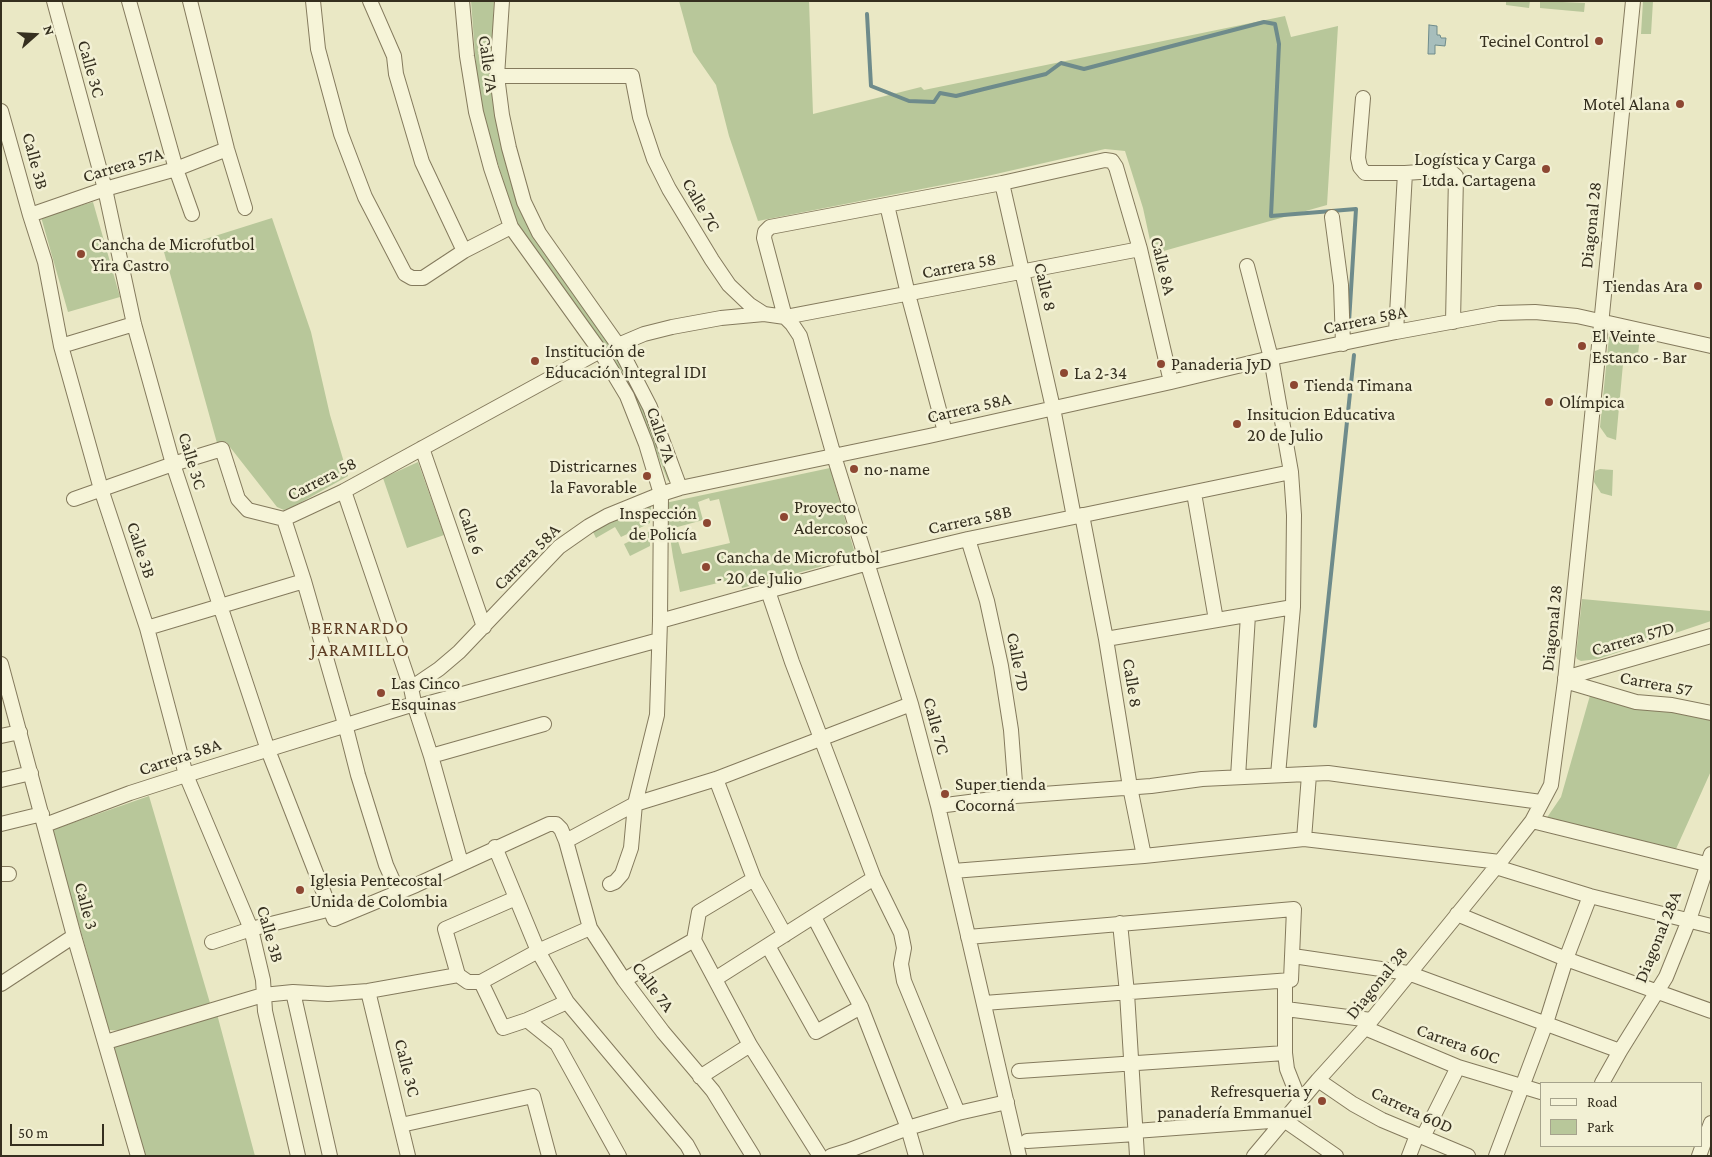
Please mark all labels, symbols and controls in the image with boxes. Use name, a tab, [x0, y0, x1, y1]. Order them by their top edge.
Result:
north arrow	[10, 10, 60, 60]
text: N	[40, 23, 58, 37]
place label: Tecinel Control	[1479, 30, 1589, 52]
street label: Calle 7A	[473, 34, 503, 94]
marker: Tecinel Control	[1593, 35, 1605, 47]
street label: Calle 3C	[73, 38, 109, 100]
place label: Motel Alana	[1583, 93, 1670, 115]
marker: Motel Alana	[1674, 98, 1686, 110]
street label: Calle 3B	[17, 130, 53, 192]
street label: Carrera 57A	[80, 143, 166, 187]
place label: Logística y Carga Ltda. Cartagena	[1414, 148, 1536, 190]
marker: Logística y Carga Ltda. Cartagena	[1540, 163, 1552, 175]
street label: Calle 7C	[677, 174, 725, 236]
street label: Diagonal 28	[1576, 181, 1606, 269]
place label: Cancha de Microfutbol Yira Castro	[91, 233, 255, 276]
street label: Calle 8A	[1145, 235, 1181, 297]
marker: Cancha de Microfutbol Yira Castro	[75, 248, 87, 260]
street label: Carrera 58	[920, 248, 998, 284]
street label: Calle 8	[1029, 261, 1061, 313]
place label: Tiendas Ara	[1603, 275, 1688, 297]
marker: Tiendas Ara	[1692, 280, 1704, 292]
street label: Carrera 58A	[1321, 301, 1409, 339]
place label: El Veinte Estanco - Bar	[1592, 325, 1687, 368]
place label: Institución de Educación Integral IDI	[545, 340, 707, 382]
marker: El Veinte Estanco - Bar	[1576, 340, 1588, 352]
place label: Panaderia JyD	[1171, 353, 1272, 375]
marker: Institución de Educación Integral IDI	[529, 355, 541, 367]
marker: Panaderia JyD	[1155, 358, 1167, 370]
place label: La 2-34	[1074, 362, 1127, 384]
marker: La 2-34	[1058, 367, 1070, 379]
place label: Tienda Timana	[1304, 374, 1413, 396]
marker: Tienda Timana	[1288, 379, 1300, 391]
street label: Carrera 58A	[925, 388, 1013, 428]
place label: Olímpica	[1559, 391, 1625, 413]
marker: Olímpica	[1543, 396, 1555, 408]
place label: Insitucion Educativa 20 de Julio	[1247, 403, 1395, 446]
street label: Calle 7A	[641, 404, 681, 466]
marker: Insitucion Educativa 20 de Julio	[1231, 418, 1243, 430]
street label: Calle 3C	[173, 430, 211, 492]
street label: Carrera 58	[284, 452, 360, 506]
place label: Districarnes la Favorable	[549, 455, 637, 498]
place label: no-name	[864, 458, 930, 480]
marker: no-name	[848, 463, 860, 475]
marker: Districarnes la Favorable	[641, 470, 653, 482]
place label: Proyecto Adercosoc	[794, 496, 867, 538]
street label: Carrera 58B	[926, 501, 1014, 539]
place label: Inspección de Policía	[619, 502, 697, 544]
street label: Calle 6	[453, 504, 489, 558]
marker: Proyecto Adercosoc	[778, 511, 790, 523]
marker: Inspección de Policía	[701, 517, 713, 529]
street label: Calle 3B	[122, 519, 160, 581]
street label: Carrera 58A	[489, 519, 565, 595]
place label: Cancha de Microfutbol - 20 de Julio	[716, 546, 880, 588]
marker: Cancha de Microfutbol - 20 de Julio	[700, 561, 712, 573]
street label: Diagonal 28	[1537, 584, 1567, 672]
district label: BERNARDO JARAMILLO	[309, 617, 411, 661]
street label: Carrera 57D	[1589, 617, 1677, 661]
street label: Calle 7D	[1002, 631, 1034, 693]
street label: Calle 8	[1117, 657, 1147, 709]
street label: Carrera 57	[1618, 666, 1694, 702]
place label: Las Cinco Esquinas	[391, 672, 460, 714]
marker: Las Cinco Esquinas	[375, 687, 387, 699]
street label: Calle 7C	[918, 695, 954, 757]
street label: Carrera 58A	[136, 734, 224, 780]
place label: Super tienda Cocorná	[955, 773, 1046, 816]
marker: Super tienda Cocorná	[939, 788, 951, 800]
place label: Iglesia Pentecostal Unida de Colombia	[310, 869, 448, 912]
street label: Calle 3	[69, 880, 103, 932]
marker: Iglesia Pentecostal Unida de Colombia	[294, 884, 306, 896]
street label: Diagonal 28A	[1630, 888, 1686, 986]
street label: Calle 3B	[252, 903, 288, 965]
street label: Diagonal 28	[1341, 942, 1413, 1024]
street label: Calle 7A	[627, 958, 679, 1016]
street label: Carrera 60C	[1413, 1019, 1503, 1069]
street label: Calle 3C	[389, 1037, 425, 1099]
place label: Refresqueria y panadería Emmanuel	[1157, 1080, 1312, 1122]
street label: Carrera 60D	[1367, 1082, 1457, 1138]
legend	[1540, 1082, 1702, 1147]
text: Road	[1587, 1094, 1617, 1110]
marker: Refresqueria y panadería Emmanuel	[1316, 1095, 1328, 1107]
scale bar	[12, 1114, 106, 1146]
text: Park	[1587, 1119, 1614, 1135]
text: 50 m	[18, 1125, 48, 1141]

